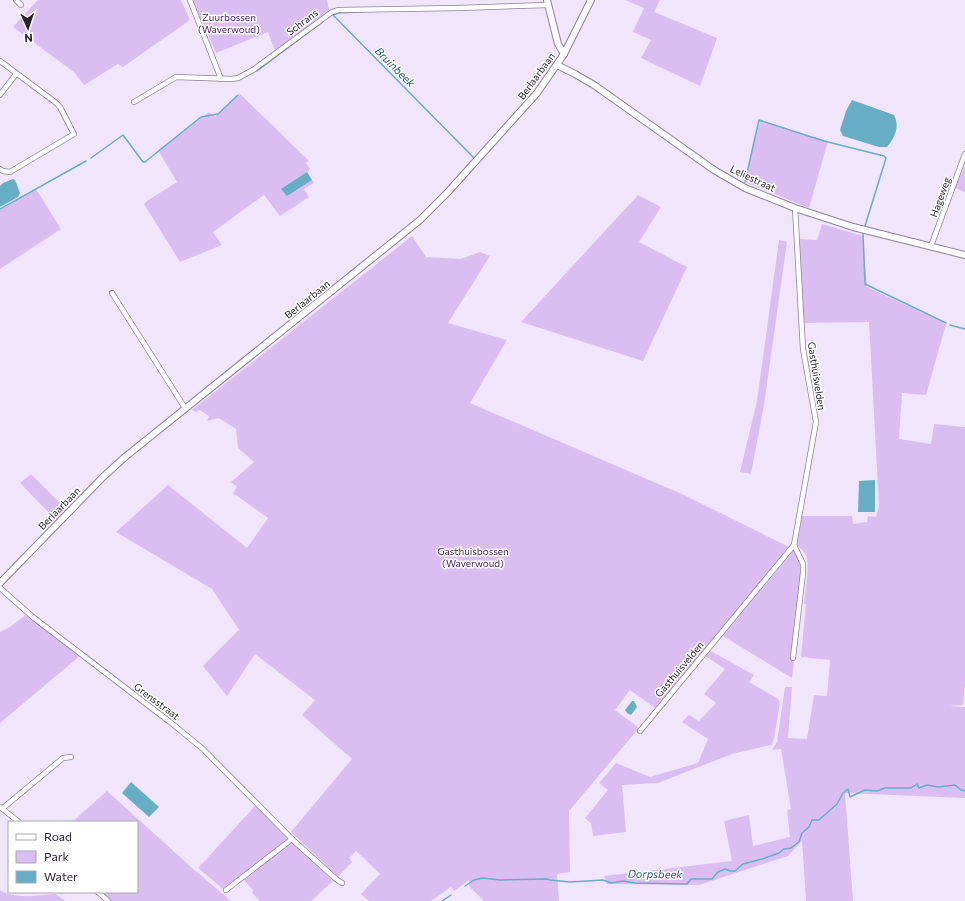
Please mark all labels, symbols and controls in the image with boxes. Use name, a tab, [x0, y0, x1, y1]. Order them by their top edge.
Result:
street label: Schrans	[284, 6, 320, 38]
north arrow	[8, 8, 48, 48]
park label: Zuurbossen (Waverwoud)	[198, 11, 260, 35]
text: N	[24, 32, 33, 45]
water label: Bruinbeek	[373, 44, 419, 90]
street label: Berlaarbaan	[515, 50, 557, 102]
street label: Leliestraat	[729, 162, 777, 194]
street label: Hageweg	[927, 175, 953, 219]
street label: Berlaarbaan	[282, 277, 332, 321]
street label: Gasthuisvelden	[806, 341, 828, 411]
street label: Berlaarbaan	[36, 484, 82, 532]
park label: Gasthuisbossen (Waverwoud)	[437, 545, 509, 569]
street label: Gasthuisvelden	[652, 639, 706, 699]
street label: Grensstraat	[132, 680, 182, 722]
legend	[8, 821, 138, 893]
text: Road	[44, 829, 72, 843]
text: Park	[44, 849, 70, 863]
water label: Dorpsbeek	[628, 867, 683, 880]
text: Water	[44, 869, 78, 883]

